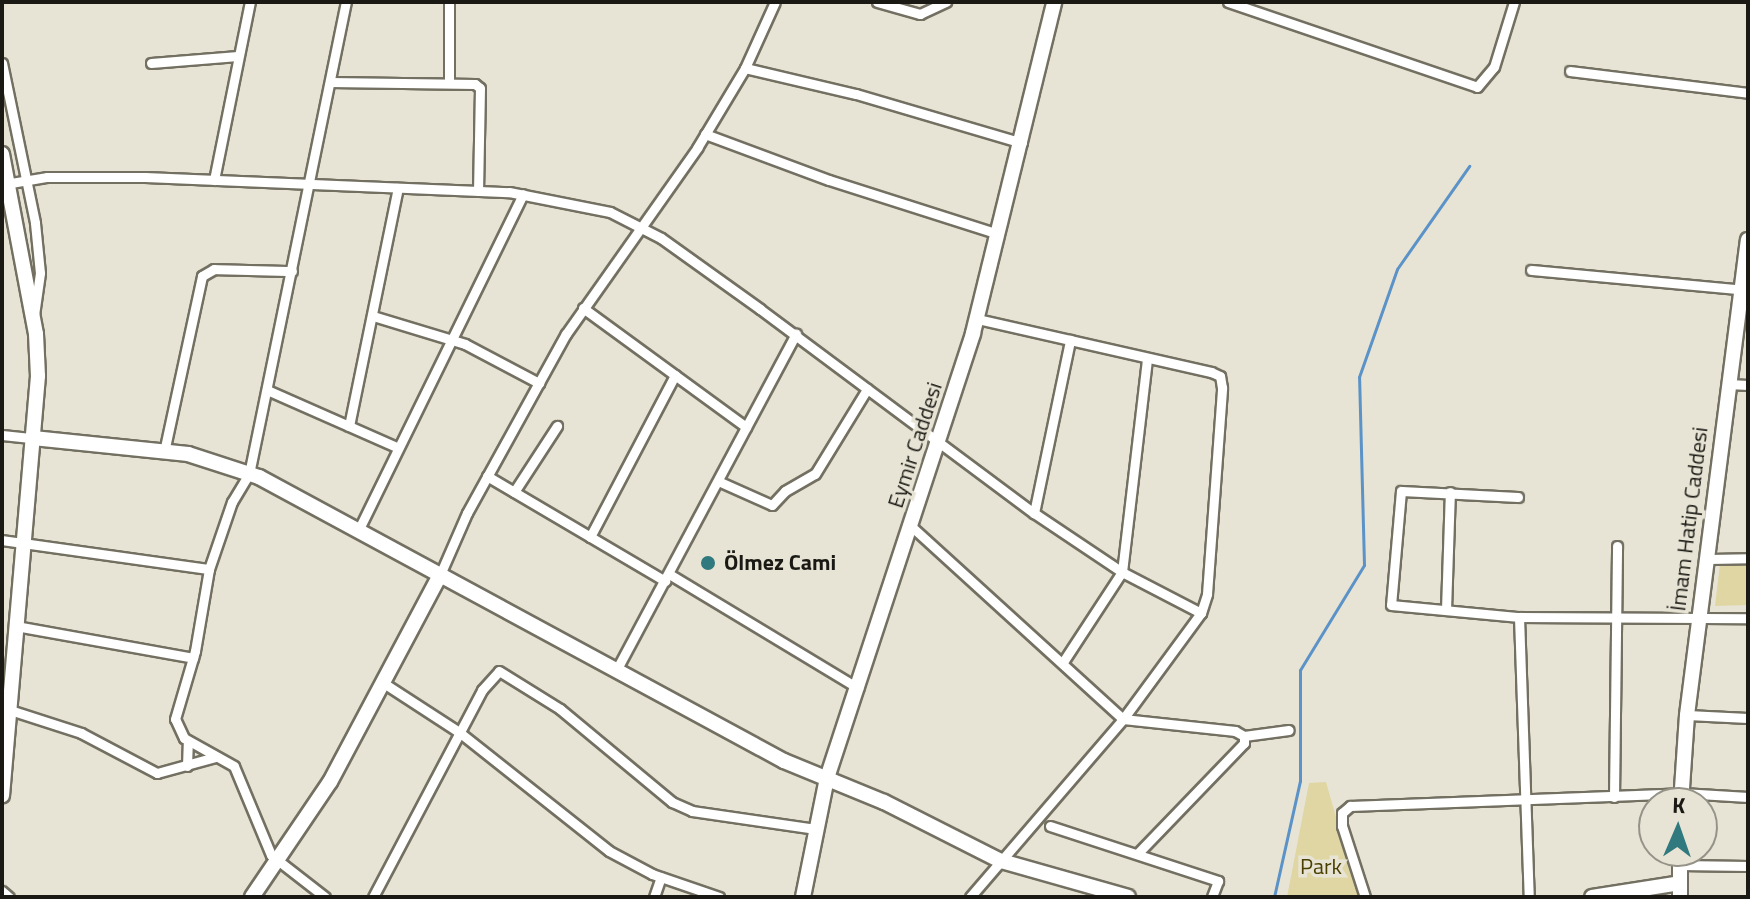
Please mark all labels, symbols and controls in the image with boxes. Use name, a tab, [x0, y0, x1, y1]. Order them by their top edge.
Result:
street label: Eymir Caddesi	[882, 379, 948, 511]
street label: İmam Hatip Caddesi	[1665, 425, 1713, 613]
place label: Ölmez Cami	[724, 550, 836, 576]
marker: Ölmez Cami	[699, 554, 717, 572]
north arrow	[1638, 787, 1718, 867]
text: K	[1672, 788, 1686, 822]
park label: Park	[1300, 854, 1342, 880]

